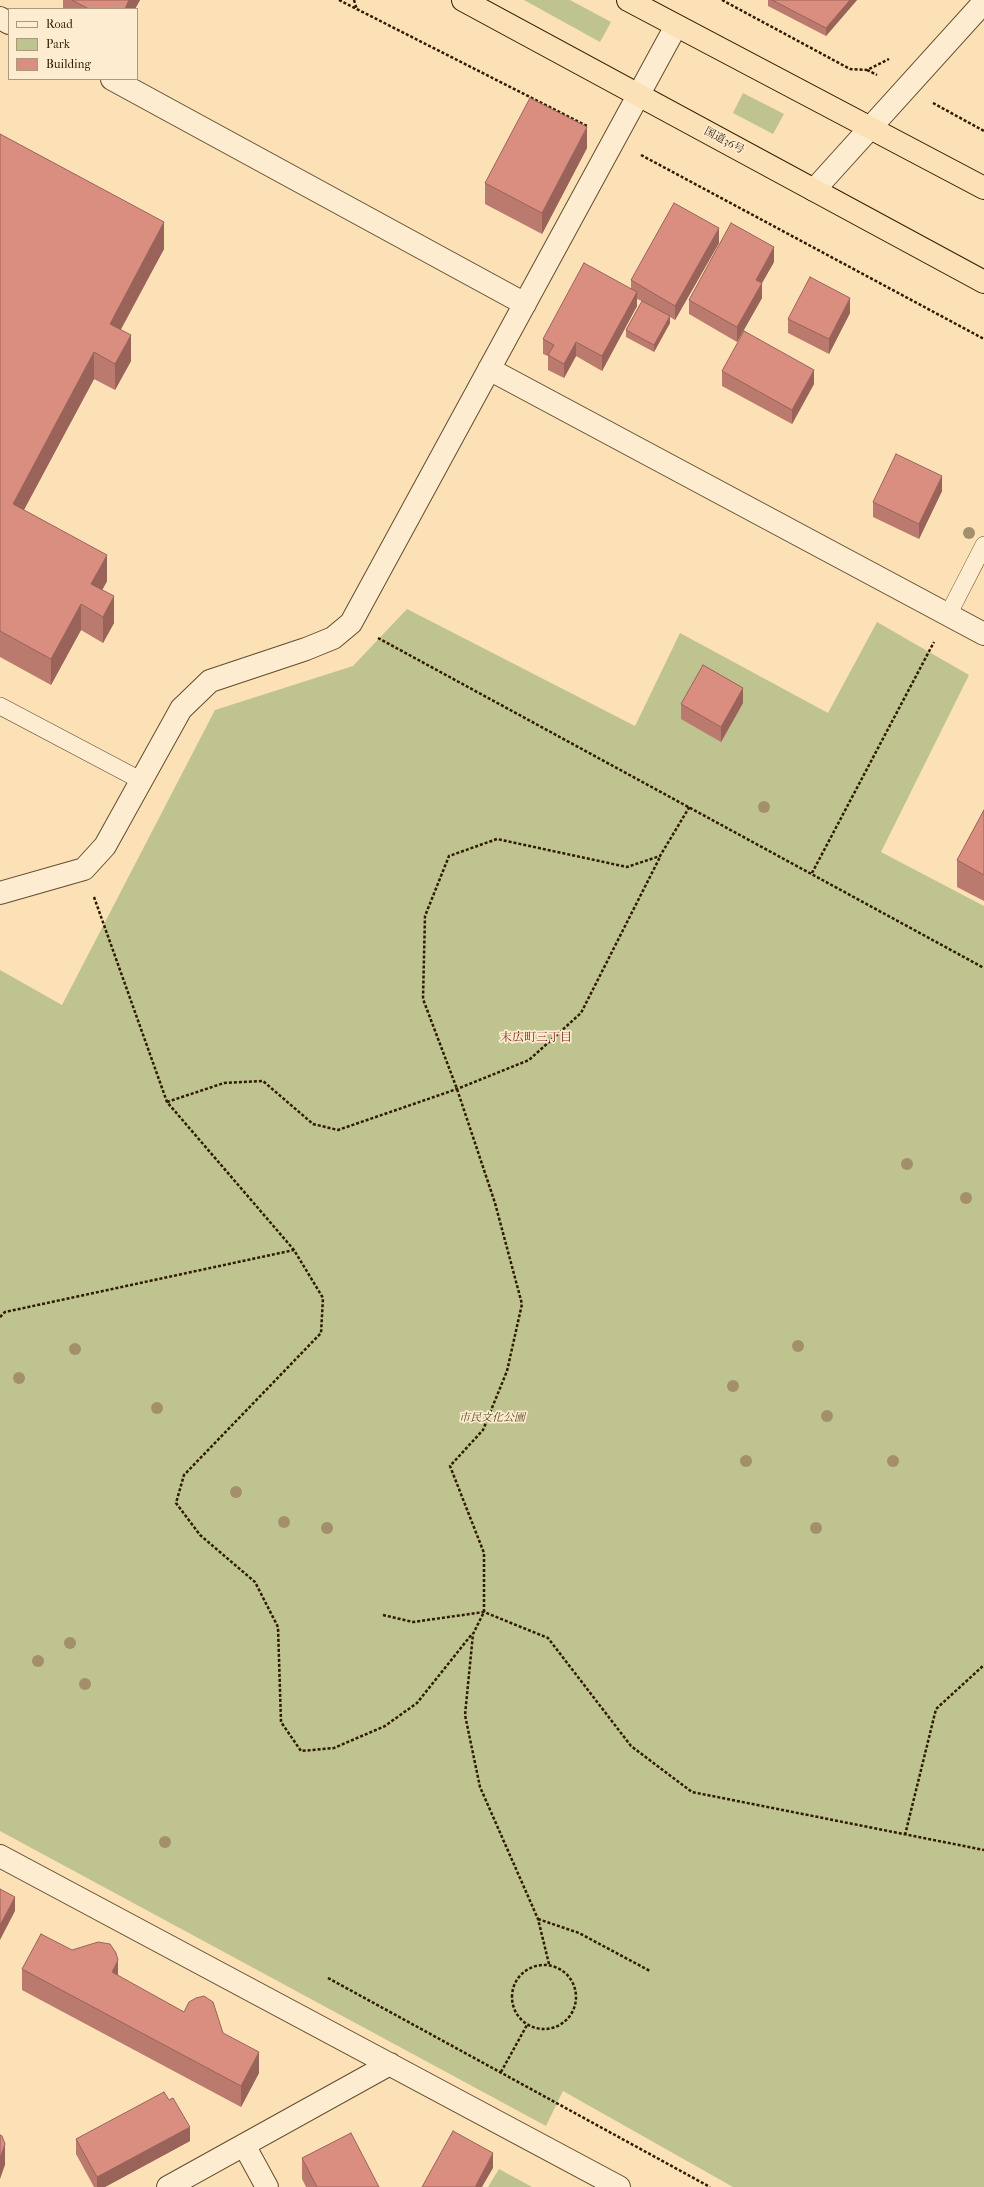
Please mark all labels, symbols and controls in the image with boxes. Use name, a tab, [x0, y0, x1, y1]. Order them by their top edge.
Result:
legend	[8, 8, 138, 80]
text: Road	[46, 17, 73, 31]
text: Park	[46, 37, 70, 51]
text: Building	[46, 57, 91, 71]
street label: 国道36号	[702, 125, 746, 157]
district label: 末広町三丁目	[500, 1031, 572, 1045]
park label: 市民文化公園	[459, 1411, 525, 1425]

